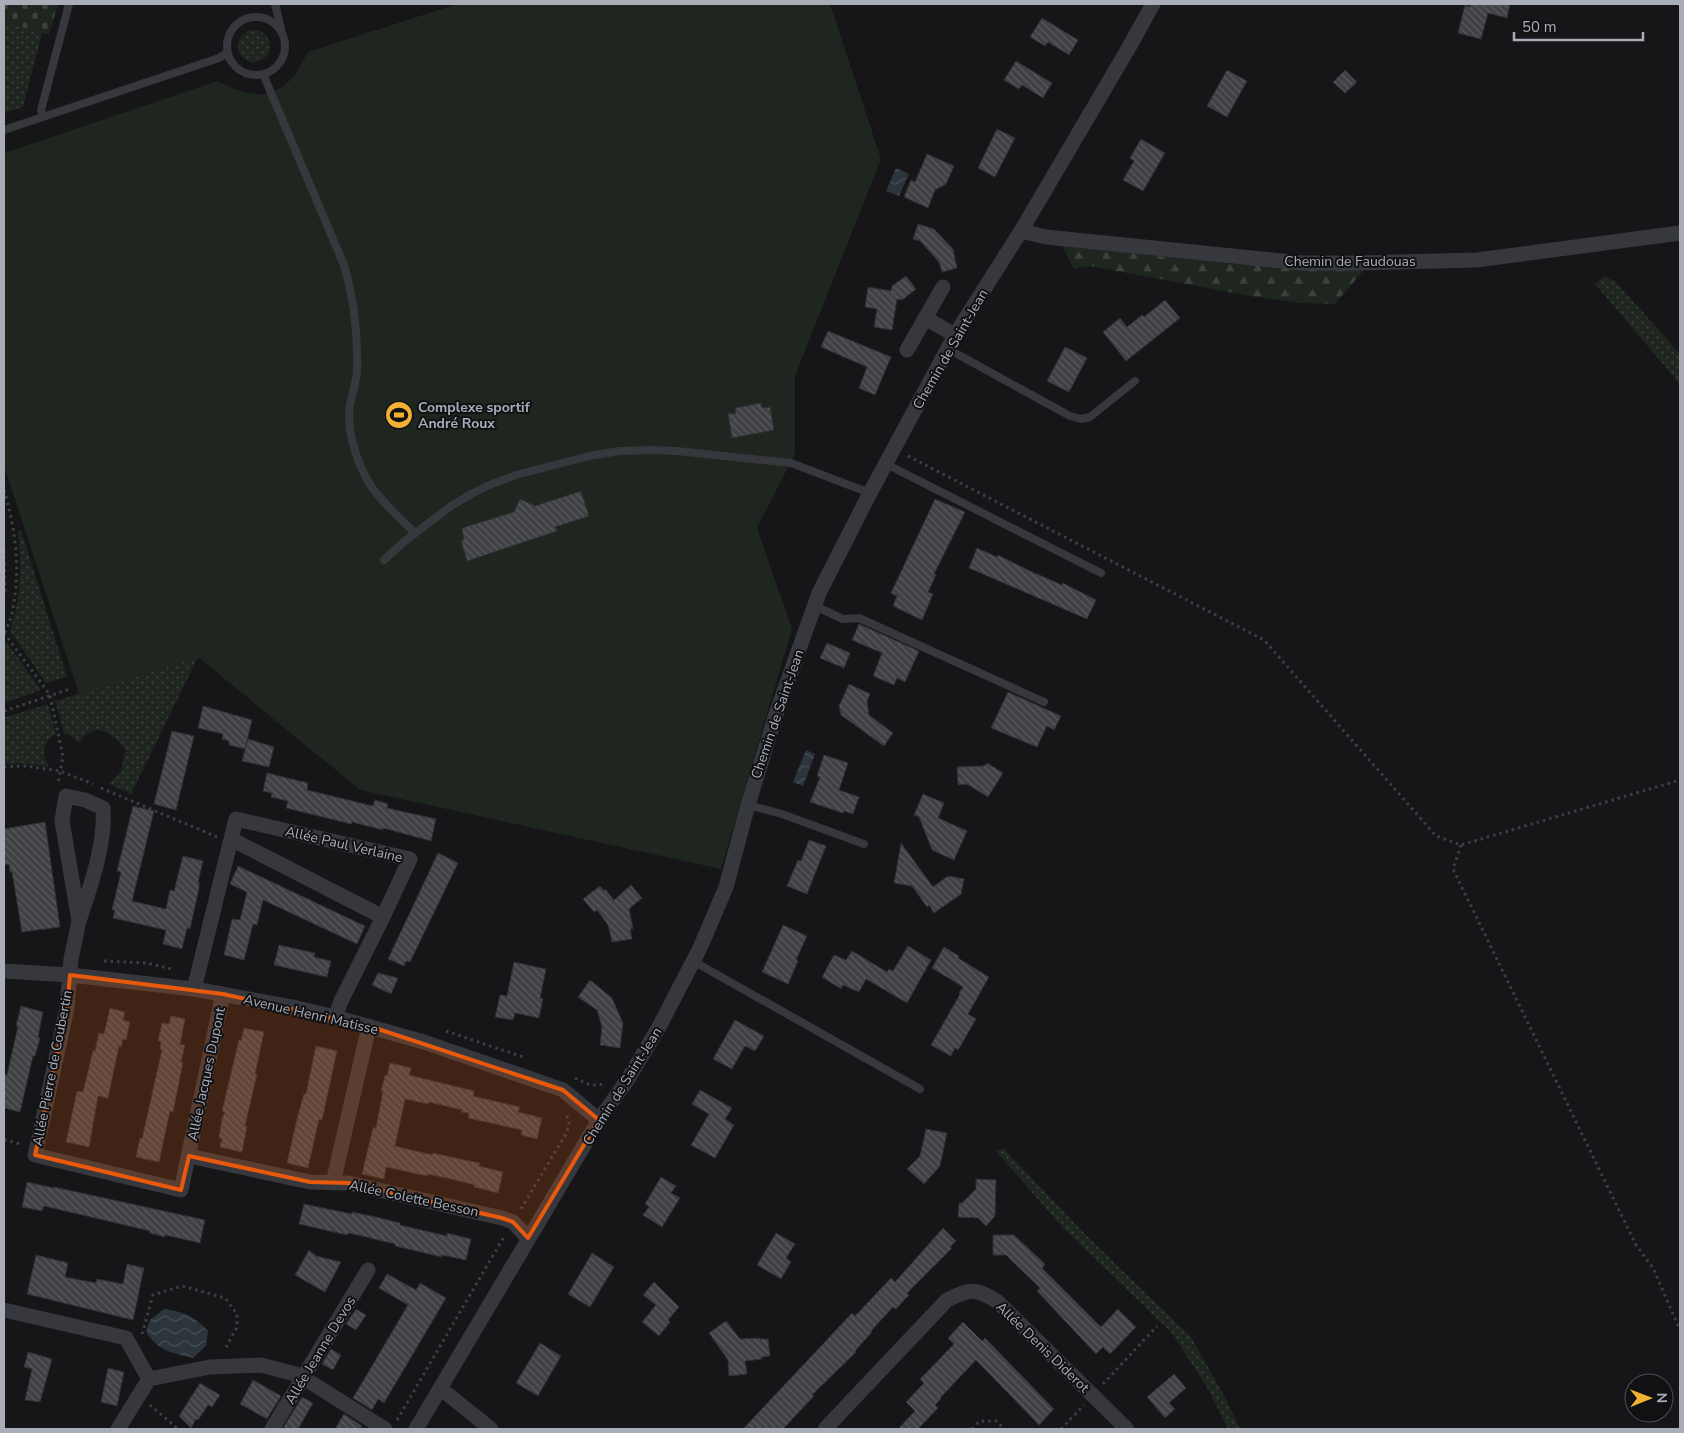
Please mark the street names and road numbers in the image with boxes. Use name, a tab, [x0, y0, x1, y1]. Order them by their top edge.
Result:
street label: Chemin de Faudouas	[1284, 252, 1416, 271]
street label: Chemin de Saint-Jean	[908, 286, 993, 413]
street label: Chemin de Saint-Jean	[746, 647, 809, 781]
street label: Allée Paul Verlaine	[283, 822, 404, 867]
street label: Allée Pierre de Coubertin	[28, 989, 77, 1148]
street label: Avenue Henri Matisse	[242, 990, 380, 1039]
street label: Allée Jacques Dupont	[183, 1005, 230, 1143]
street label: Chemin de Saint-Jean	[578, 1024, 666, 1149]
street label: Allée Colette Besson	[347, 1175, 480, 1221]
street label: Allée Jeanne Devos	[281, 1293, 360, 1408]
street label: Allée Denis Diderot	[992, 1298, 1094, 1397]

